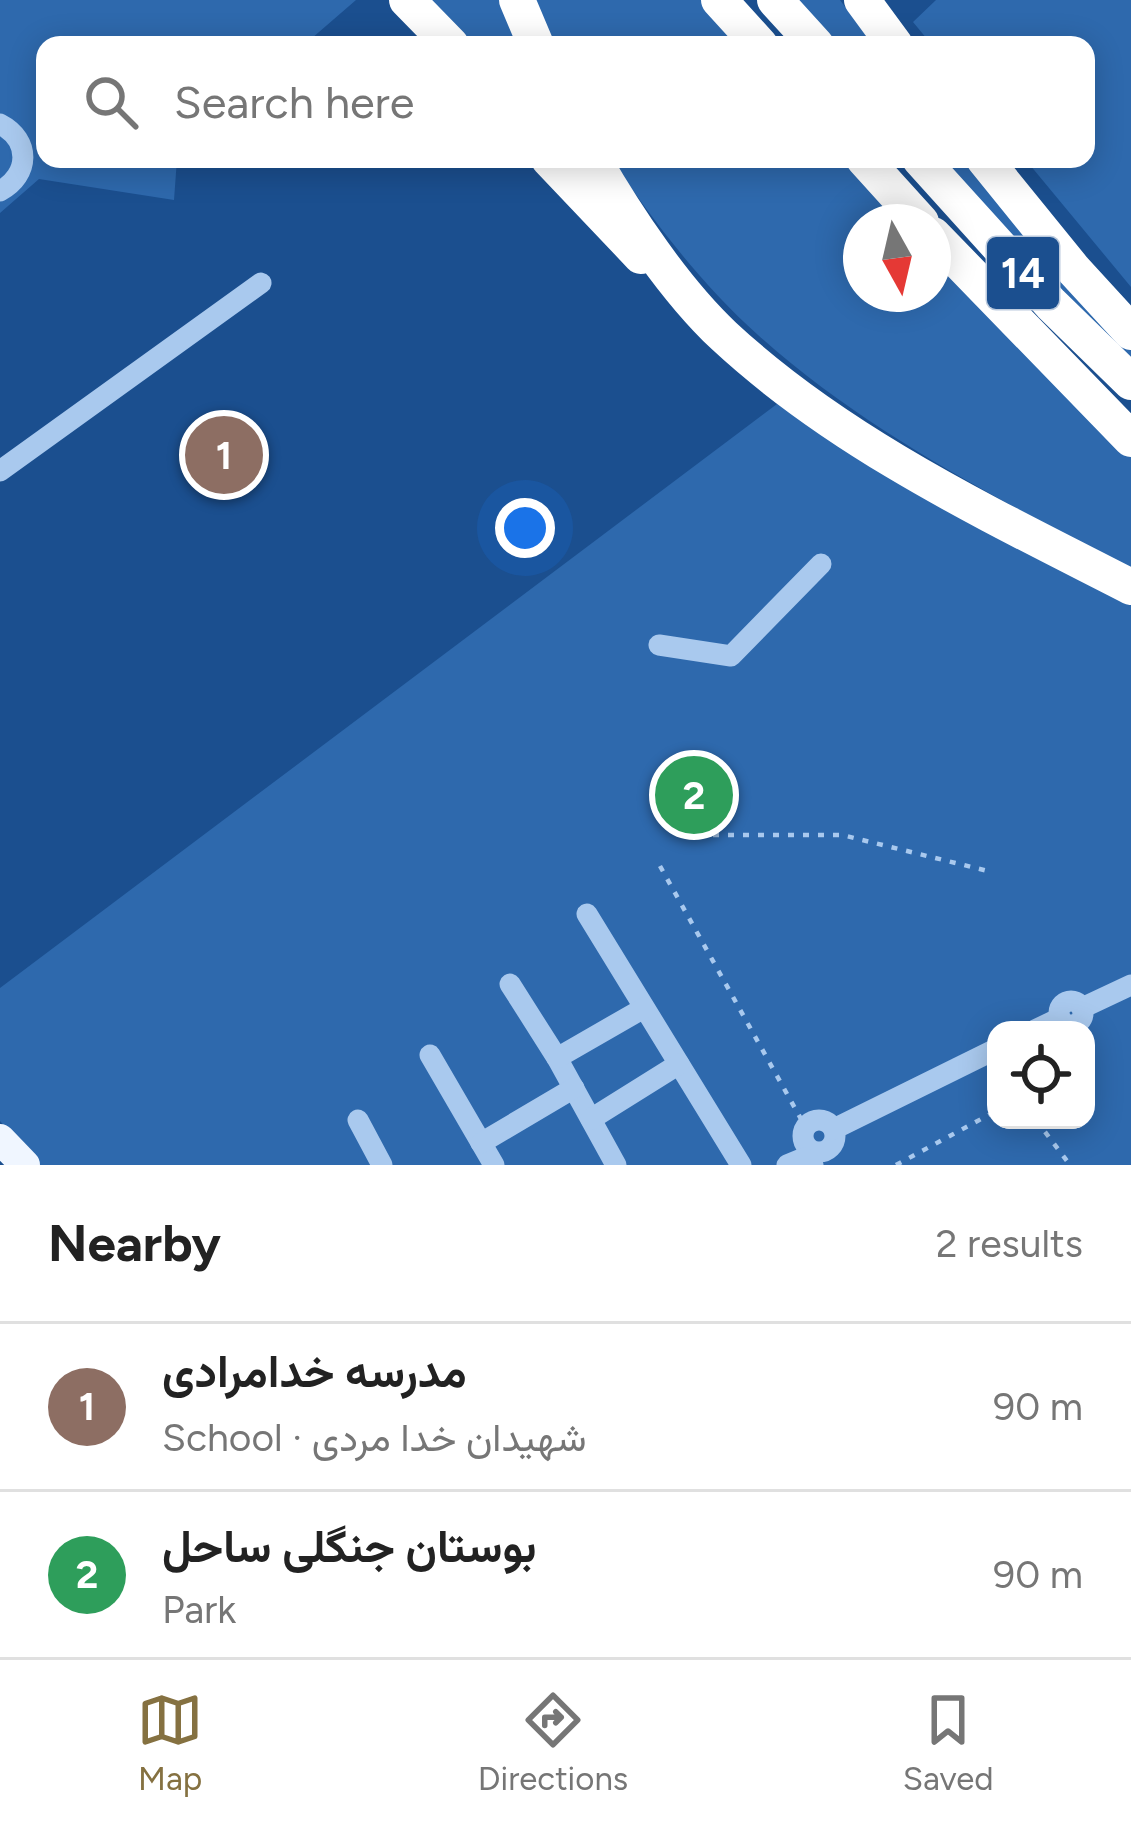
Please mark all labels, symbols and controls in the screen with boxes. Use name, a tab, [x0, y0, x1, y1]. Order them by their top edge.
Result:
search box	[36, 36, 1095, 168]
icon: search	[78, 69, 144, 135]
text: Search here	[174, 75, 414, 129]
north arrow	[843, 204, 951, 312]
road number: 14	[987, 237, 1059, 309]
pin: 1	[185, 410, 263, 500]
your location	[495, 498, 555, 558]
pin: 2	[655, 750, 733, 840]
map controls	[987, 1021, 1095, 1129]
button: locate	[987, 1021, 1095, 1129]
text: Nearby	[48, 1213, 221, 1274]
text: 2 results	[936, 1220, 1083, 1267]
text: مدرسه خدامرادی	[162, 1344, 467, 1398]
text: 1	[79, 1383, 95, 1430]
text: 90 m	[993, 1383, 1083, 1430]
text: School · شهیدان خدا مردی	[162, 1414, 586, 1461]
text: بوستان جنگلی ساحل	[162, 1519, 536, 1573]
text: 2	[76, 1551, 98, 1598]
text: 90 m	[993, 1551, 1083, 1598]
text: Park	[162, 1586, 236, 1633]
tab: Map	[137, 1687, 203, 1798]
tab: Directions	[478, 1687, 628, 1798]
tab: Saved	[903, 1687, 994, 1798]

